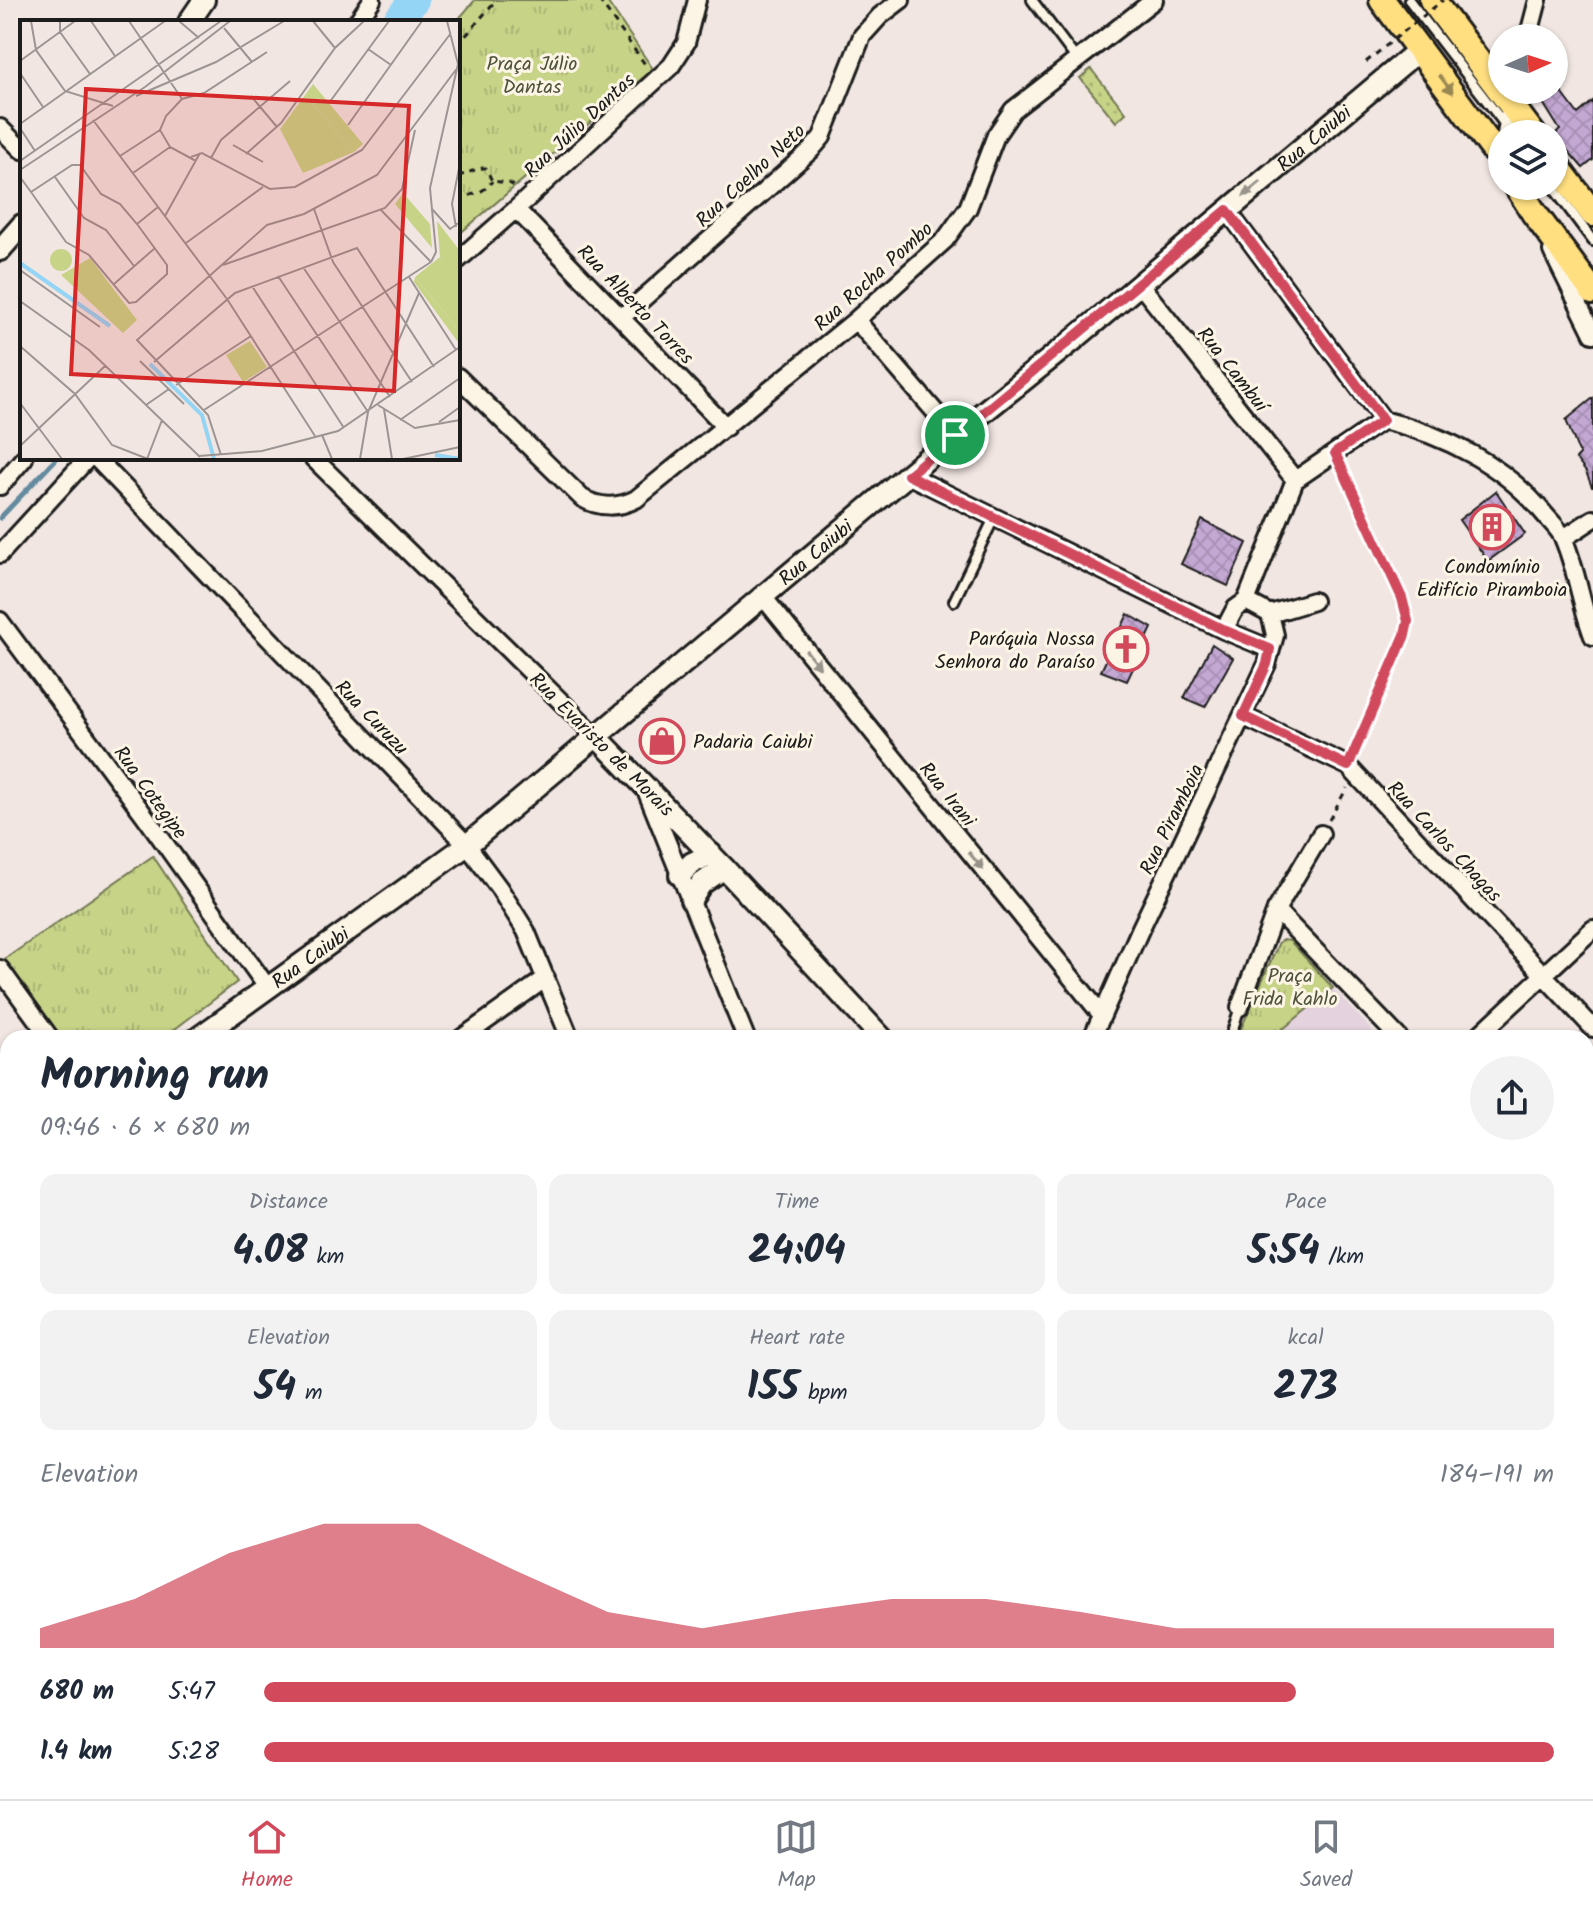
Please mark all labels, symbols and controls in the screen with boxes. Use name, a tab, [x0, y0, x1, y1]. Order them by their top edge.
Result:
inset map	[20, 20, 460, 460]
north arrow	[1488, 24, 1568, 104]
map controls	[1488, 24, 1568, 200]
park label: Praça Júlio Dantas	[487, 49, 577, 104]
street label: Rua Júlio Dantas	[517, 66, 644, 187]
one-way arrow	[1438, 74, 1454, 94]
street label: Rua Caiubi	[1270, 98, 1361, 181]
street label: Rua Coelho Neto	[689, 117, 814, 236]
button: layers	[1488, 120, 1568, 200]
one-way arrow	[1243, 180, 1263, 197]
street label: Rua Rocha Pombo	[807, 215, 941, 340]
street label: Rua Alberto Torres	[568, 238, 701, 373]
street label: Rua Cambuí	[1188, 321, 1277, 422]
pin	[921, 401, 989, 469]
icon: arrive	[933, 413, 977, 457]
building icon: Condomínio Edifício Piramboia	[1468, 503, 1516, 551]
street label: Rua Caiubi	[772, 512, 862, 595]
place label: Condomínio Edifício Piramboia	[1417, 552, 1567, 607]
place label: Paróquia Nossa Senhora do Paraíso	[935, 624, 1095, 679]
church icon: Paróquia Nossa Senhora do Paraíso	[1102, 625, 1150, 673]
one-way arrow	[804, 648, 821, 669]
street label: Rua Evaristo de Morais	[521, 665, 681, 826]
street label: Rua Curuzu	[326, 673, 415, 764]
shop icon: Padaria Caiubi	[638, 717, 686, 765]
place label: Padaria Caiubi	[693, 727, 814, 759]
street label: Rua Cotegipe	[104, 740, 194, 847]
street label: Rua Irani	[910, 756, 984, 836]
street label: Rua Piramboia	[1132, 759, 1213, 881]
street label: Rua Carlos Chagas	[1378, 774, 1509, 911]
one-way arrow	[967, 851, 984, 871]
street label: Rua Caiubi	[265, 919, 358, 998]
park label: Praça Frida Kahlo	[1242, 961, 1338, 1016]
text: Morning run	[40, 1042, 269, 1112]
button: share	[1470, 1056, 1554, 1140]
text: 09:46 · 6 × 680 m	[40, 1107, 250, 1149]
text: Distance	[249, 1185, 328, 1220]
text: Time	[775, 1185, 819, 1220]
text: Pace	[1285, 1185, 1327, 1220]
text: 4.08	[232, 1220, 308, 1284]
text: 24:04	[748, 1220, 846, 1284]
text: 5:54	[1247, 1220, 1319, 1284]
text: km	[308, 1240, 344, 1275]
text: /km	[1319, 1240, 1364, 1275]
text: Elevation	[247, 1321, 330, 1356]
text: Heart rate	[749, 1321, 845, 1356]
text: kcal	[1288, 1321, 1324, 1356]
text: 54	[254, 1356, 296, 1420]
text: 155	[747, 1356, 799, 1420]
text: 273	[1274, 1356, 1338, 1420]
text: m	[296, 1376, 323, 1411]
text: bpm	[799, 1376, 847, 1411]
text: Elevation	[40, 1454, 138, 1496]
text: 184–191 m	[1440, 1454, 1554, 1496]
text: 680 m	[40, 1671, 114, 1713]
text: 5:47	[168, 1671, 215, 1713]
text: 1.4 km	[40, 1731, 112, 1773]
text: 5:28	[168, 1731, 219, 1773]
tab: Home	[241, 1815, 293, 1898]
tab: Map	[774, 1815, 818, 1898]
tab: Saved	[1300, 1815, 1352, 1898]

